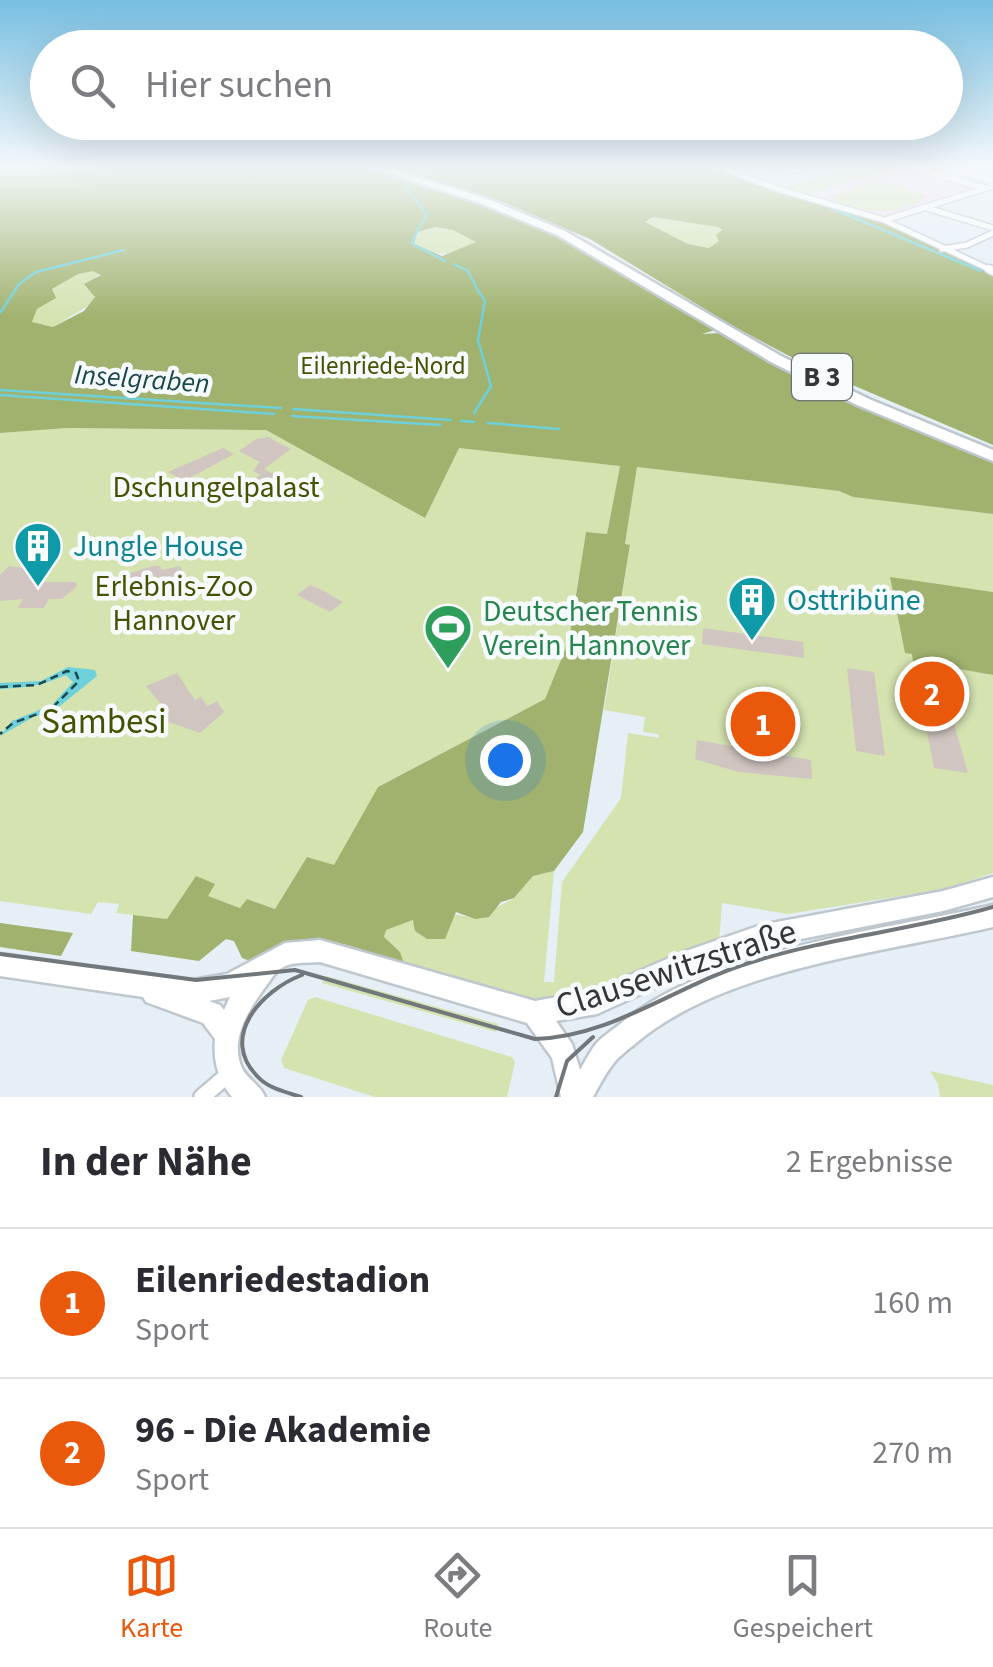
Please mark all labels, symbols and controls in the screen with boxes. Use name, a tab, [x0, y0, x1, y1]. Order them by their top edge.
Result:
search box	[30, 30, 963, 140]
icon: search	[65, 58, 120, 113]
text: Hier suchen	[145, 58, 333, 112]
park label: Eilenriede-Nord	[300, 348, 466, 384]
water label: Inselgraben	[73, 354, 211, 404]
road number: B 3	[792, 354, 852, 400]
park label: Dschungelpalast	[112, 466, 320, 509]
building icon: Jungle House	[12, 520, 64, 588]
place label: Jungle House	[73, 525, 243, 568]
park label: Erlebnis-Zoo Hannover	[95, 565, 253, 642]
building icon: Osttribüne	[726, 574, 778, 642]
place label: Osttribüne	[787, 579, 921, 622]
place label: Deutscher Tennis Verein Hannover	[483, 590, 698, 667]
sports icon: Deutscher Tennis Verein Hannover	[422, 602, 474, 670]
pin: 2	[900, 656, 964, 732]
pin: 1	[730, 686, 796, 762]
park label: Sambesi	[41, 697, 167, 747]
your location	[480, 735, 531, 786]
street label: Clausewitzstraße	[549, 907, 803, 1031]
text: In der Nähe	[40, 1132, 252, 1192]
text: 2 Ergebnisse	[786, 1139, 953, 1185]
text: Eilenriedestadion	[135, 1253, 430, 1307]
text: 1	[64, 1280, 81, 1326]
text: 160 m	[872, 1280, 953, 1326]
text: Sport	[135, 1307, 209, 1353]
text: 96 - Die Akademie	[135, 1403, 431, 1457]
text: 2	[64, 1430, 81, 1476]
text: 270 m	[872, 1430, 953, 1476]
text: Sport	[135, 1457, 209, 1503]
tab: Karte	[120, 1548, 183, 1648]
tab: Route	[423, 1548, 492, 1648]
tab: Gespeichert	[733, 1548, 873, 1648]

